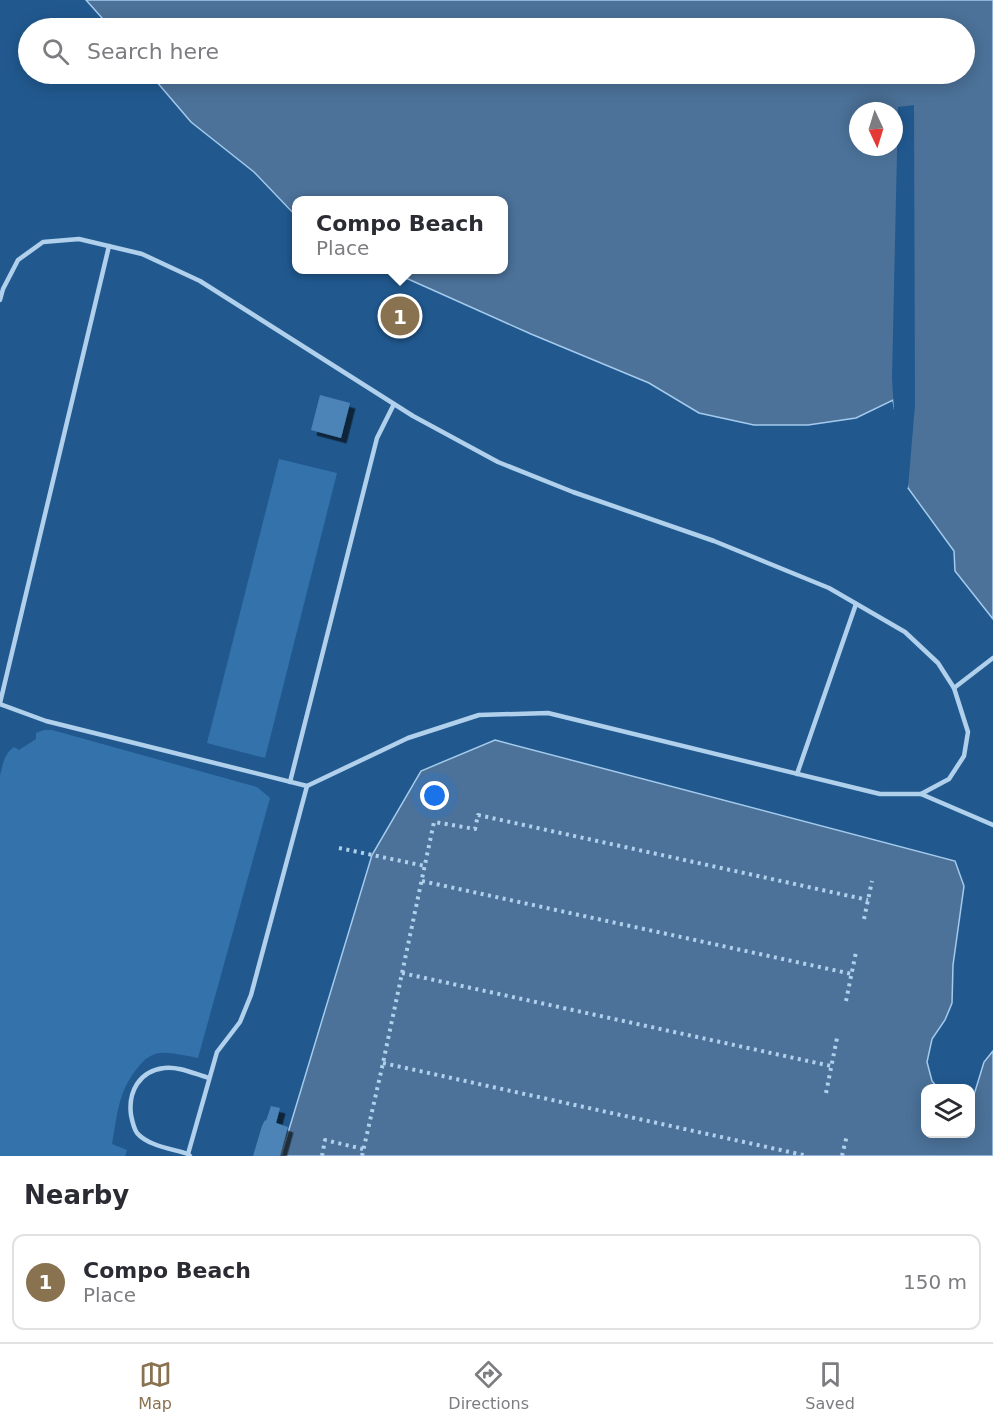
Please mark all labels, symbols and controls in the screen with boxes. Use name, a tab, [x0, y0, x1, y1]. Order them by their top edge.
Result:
search box	[18, 18, 975, 84]
icon: search	[39, 35, 72, 68]
text: Search here	[87, 39, 219, 64]
north arrow	[849, 102, 903, 156]
popup	[292, 196, 508, 274]
text: Compo Beach	[316, 211, 484, 236]
text: Place	[316, 236, 369, 260]
pin: 1	[380, 294, 420, 338]
your location	[420, 781, 449, 810]
map controls	[921, 1084, 975, 1138]
button: layers	[921, 1084, 975, 1138]
text: Nearby	[24, 1180, 129, 1210]
text: Compo Beach	[83, 1258, 251, 1283]
text: 1	[39, 1270, 52, 1294]
text: 150 m	[903, 1270, 967, 1294]
text: Place	[83, 1283, 136, 1307]
tab: Map	[138, 1358, 172, 1413]
tab: Directions	[448, 1358, 529, 1413]
tab: Saved	[805, 1358, 855, 1413]

